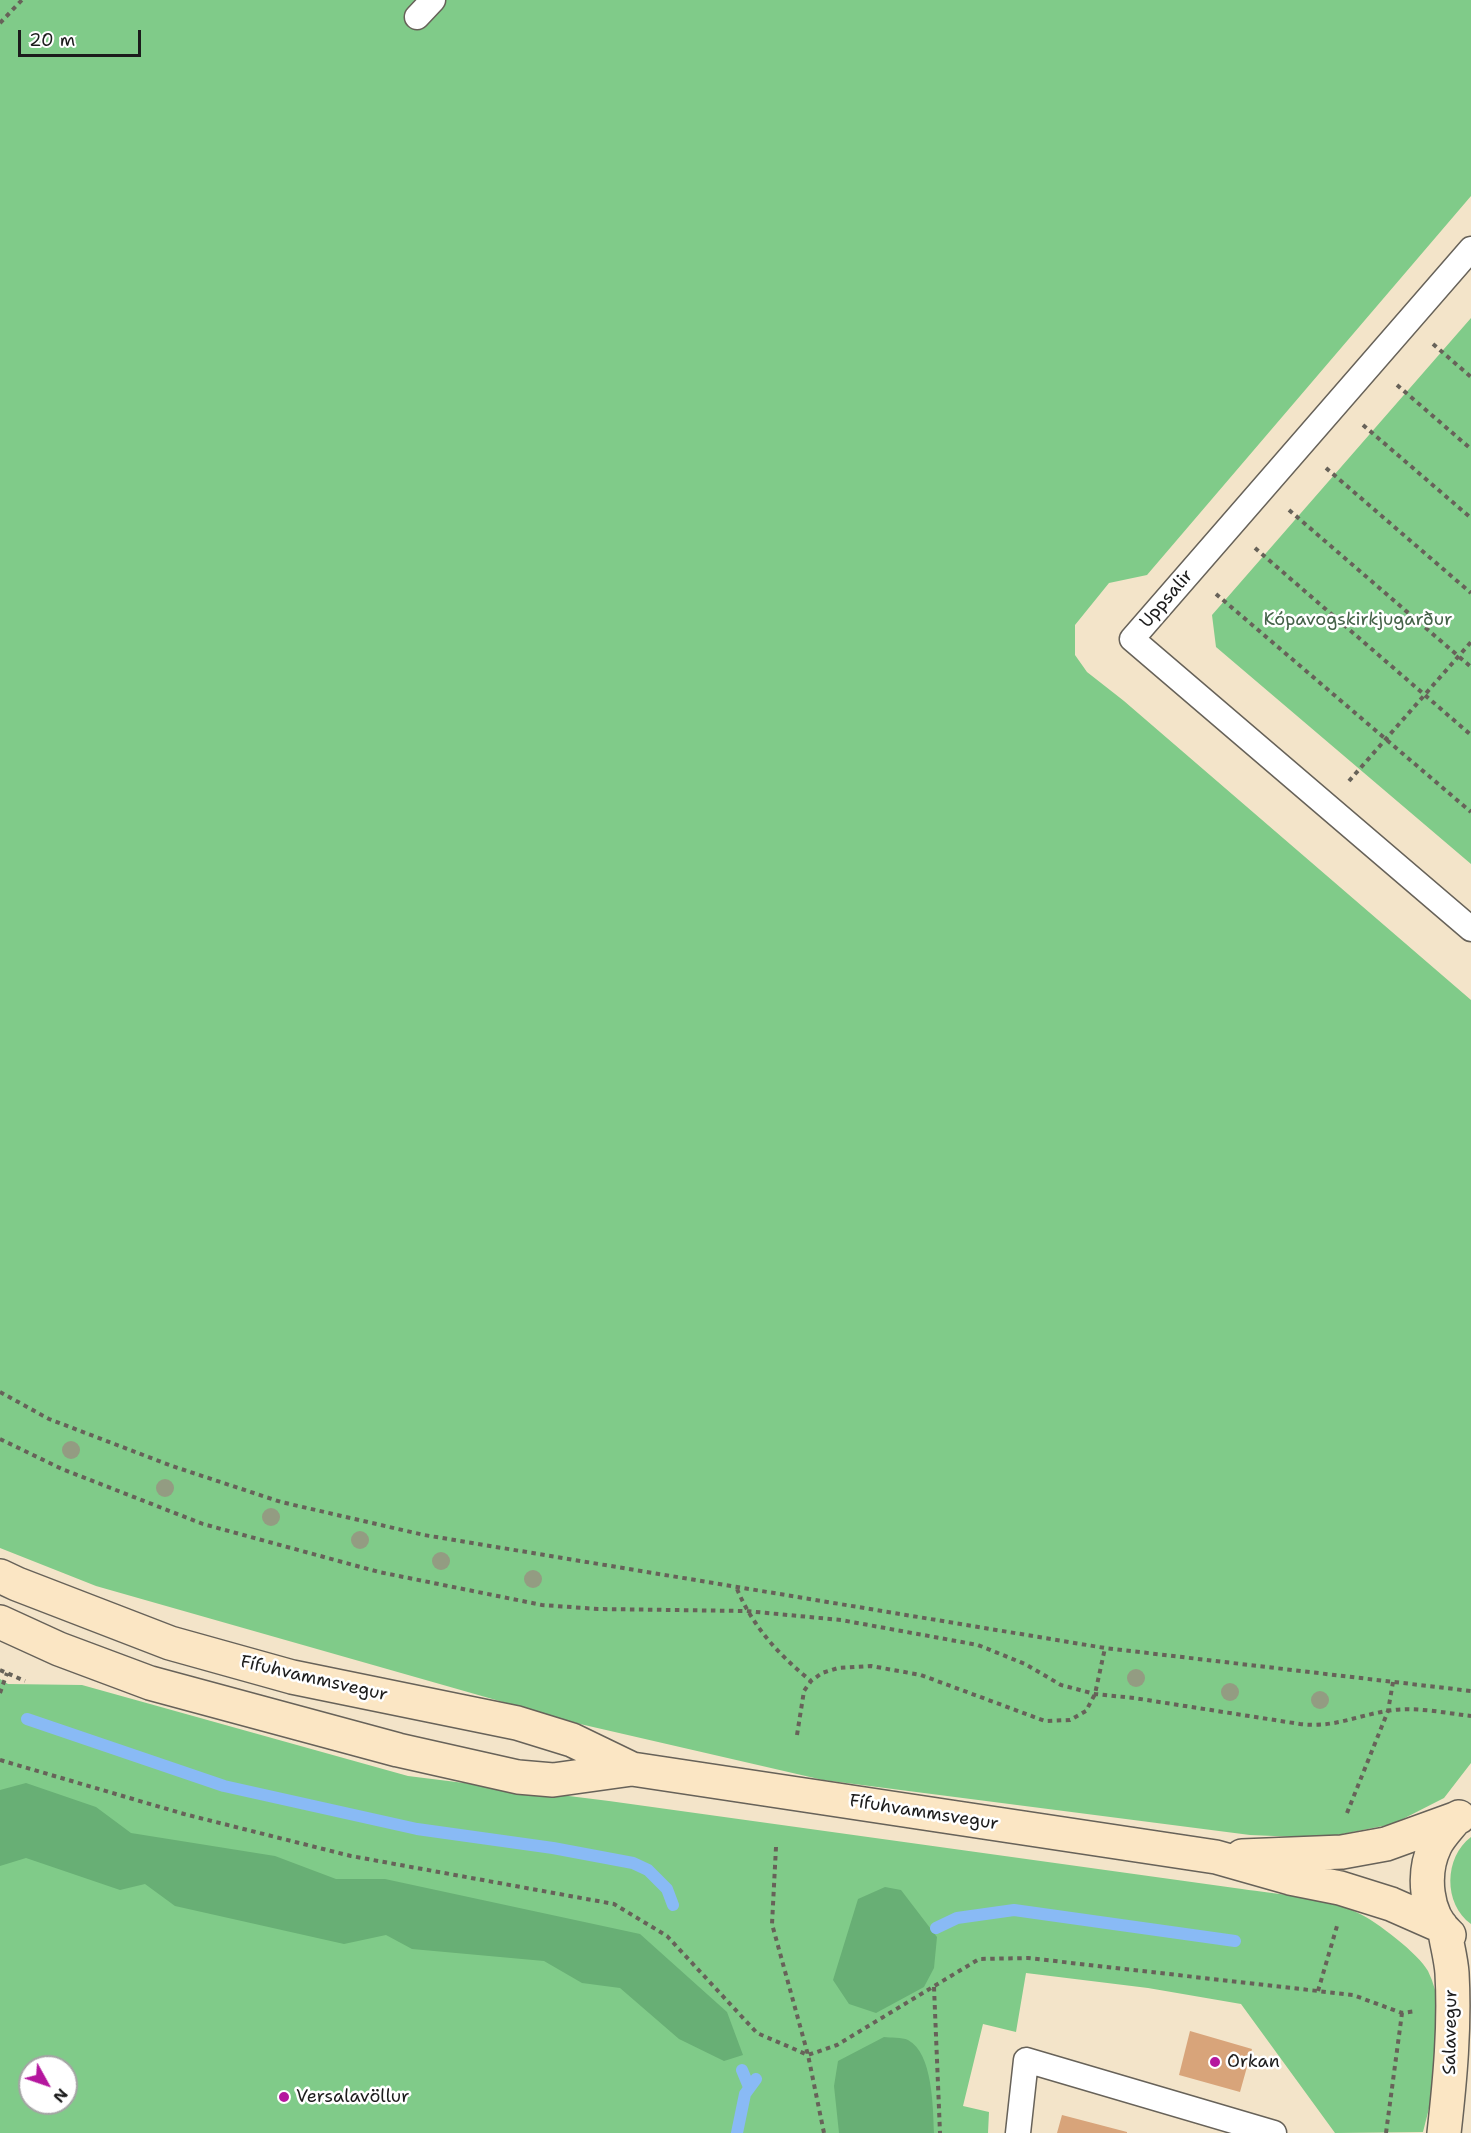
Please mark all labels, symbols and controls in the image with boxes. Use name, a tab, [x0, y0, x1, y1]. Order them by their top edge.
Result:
scale bar	[21, 18, 144, 56]
text: 20 m	[29, 28, 75, 52]
street label: Uppsalir	[1136, 565, 1198, 633]
park label: Kópavogskirkjugarður	[1263, 609, 1453, 631]
street label: Fífuhvammsvegur	[238, 1652, 390, 1706]
street label: Fífuhvammsvegur	[848, 1791, 1000, 1835]
street label: Salavegur	[1439, 1989, 1463, 2075]
place label: Orkan	[1227, 2051, 1280, 2073]
north arrow	[18, 2055, 78, 2115]
marker: Orkan	[1208, 2055, 1222, 2069]
text: N	[49, 2084, 73, 2107]
place label: Versalavöllur	[296, 2086, 410, 2108]
marker: Versalavöllur	[277, 2090, 291, 2104]

